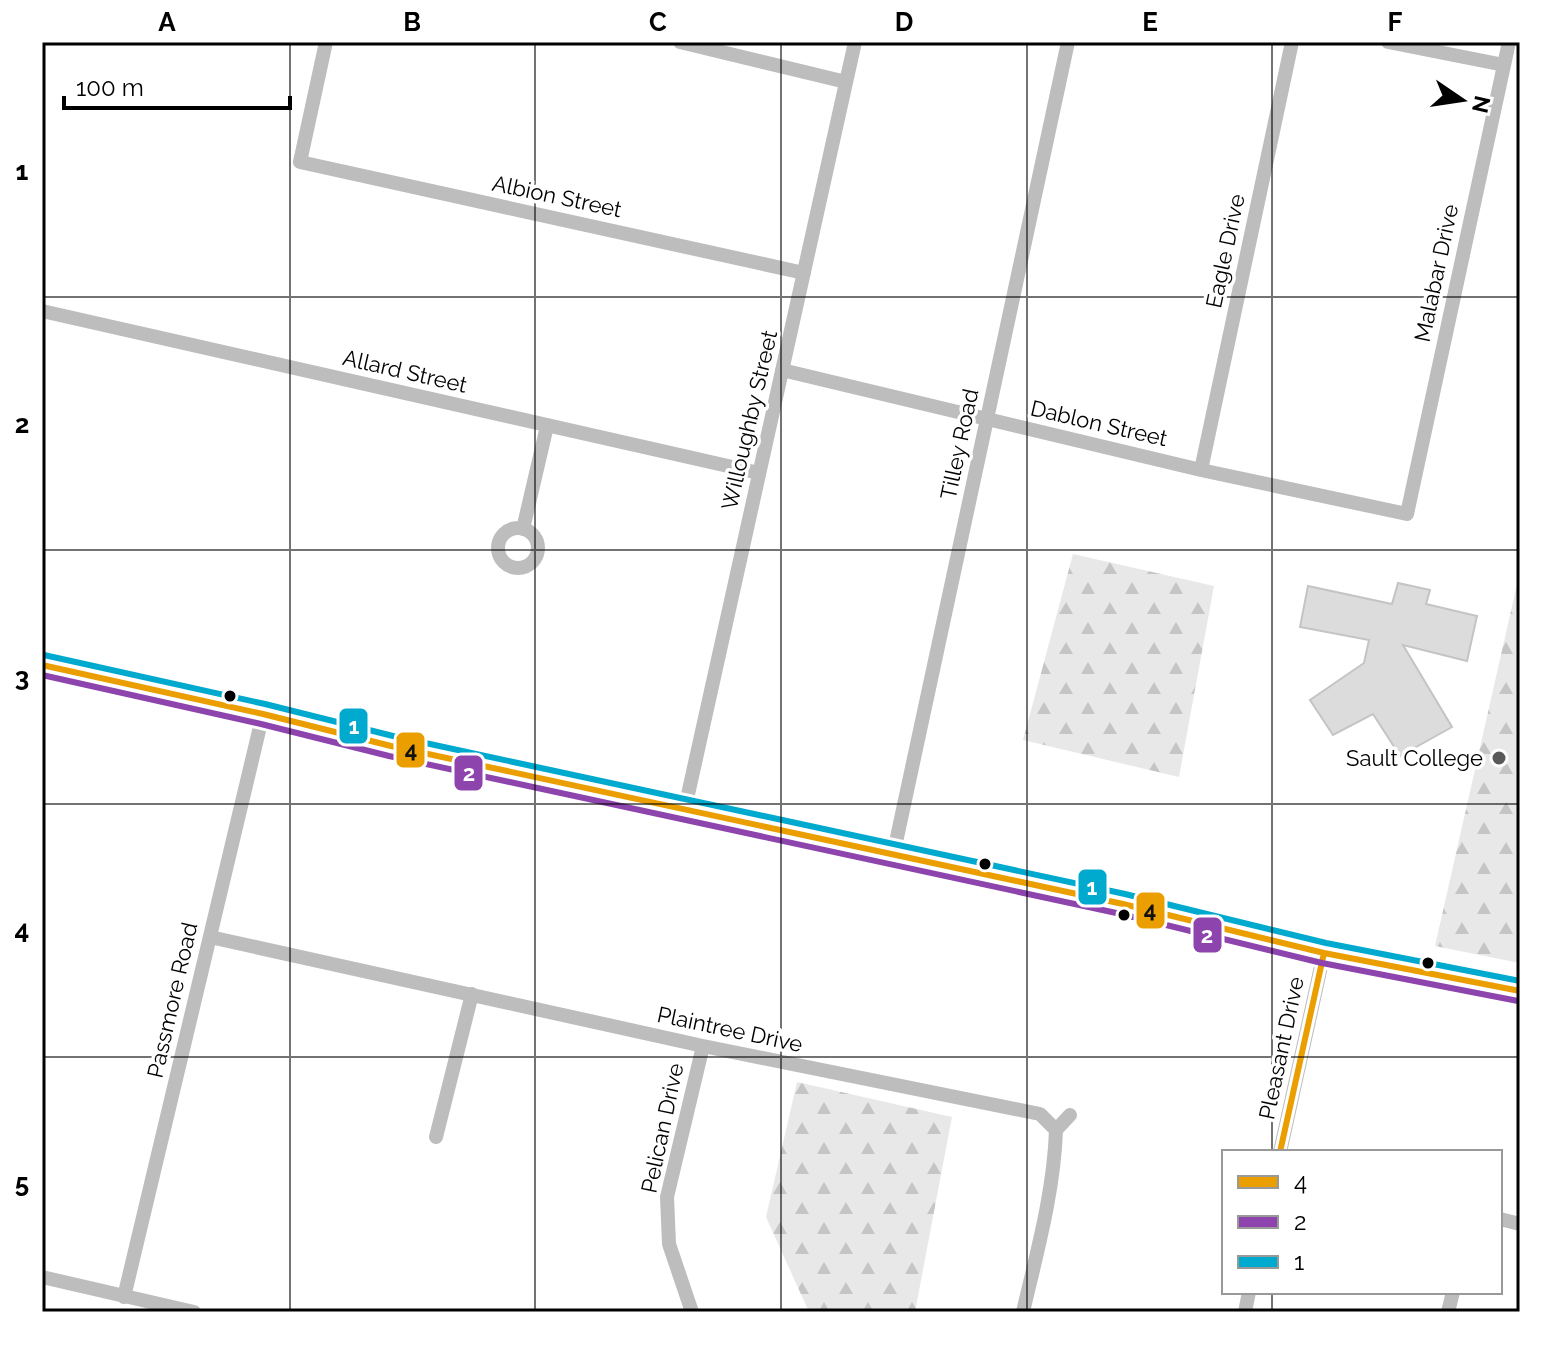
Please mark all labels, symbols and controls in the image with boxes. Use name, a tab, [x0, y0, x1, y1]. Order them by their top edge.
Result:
text: A	[158, 7, 176, 37]
text: B	[403, 7, 421, 37]
text: C	[649, 7, 667, 37]
text: D	[895, 7, 913, 37]
text: E	[1142, 7, 1158, 37]
text: F	[1388, 7, 1403, 37]
scale bar	[64, 60, 290, 110]
north arrow	[1422, 60, 1502, 140]
text: 100 m	[76, 73, 144, 102]
text: N	[1467, 93, 1496, 116]
text: 1	[16, 156, 29, 186]
street label: Albion Street	[490, 170, 625, 223]
street label: Eagle Drive	[1200, 192, 1250, 310]
street label: Malabar Drive	[1409, 202, 1463, 344]
street label: Willoughby Street	[716, 327, 782, 512]
street label: Allard Street	[340, 344, 470, 398]
street label: Tilley Road	[935, 386, 983, 502]
street label: Dablon Street	[1028, 395, 1171, 452]
text: 2	[15, 409, 29, 439]
text: 3	[15, 662, 29, 692]
unlabelled marker	[222, 688, 238, 704]
line badge: 1	[338, 707, 369, 745]
text: 1	[349, 713, 360, 739]
line badge: 4	[395, 731, 426, 769]
text: 4	[405, 737, 417, 763]
place label: Sault College	[1346, 745, 1483, 771]
marker: Sault College	[1490, 749, 1508, 767]
line badge: 2	[453, 754, 484, 792]
text: 2	[463, 760, 475, 786]
unlabelled marker	[977, 856, 993, 872]
line badge: 1	[1077, 868, 1108, 906]
text: 1	[1087, 874, 1098, 900]
line badge: 4	[1135, 891, 1166, 930]
text: 4	[1144, 897, 1156, 923]
unlabelled marker	[1116, 907, 1132, 923]
text: 4	[15, 915, 29, 945]
line badge: 2	[1192, 916, 1223, 954]
street label: Passmore Road	[141, 920, 203, 1080]
text: 2	[1201, 922, 1213, 948]
unlabelled marker	[1420, 955, 1436, 971]
street label: Pleasant Drive	[1253, 974, 1309, 1122]
street label: Plaintree Drive	[655, 1001, 805, 1057]
street label: Pelican Drive	[636, 1061, 688, 1195]
legend	[1222, 1150, 1502, 1294]
text: 4	[1294, 1167, 1307, 1196]
text: 5	[15, 1168, 29, 1198]
text: 2	[1294, 1207, 1307, 1236]
text: 1	[1294, 1247, 1304, 1276]

